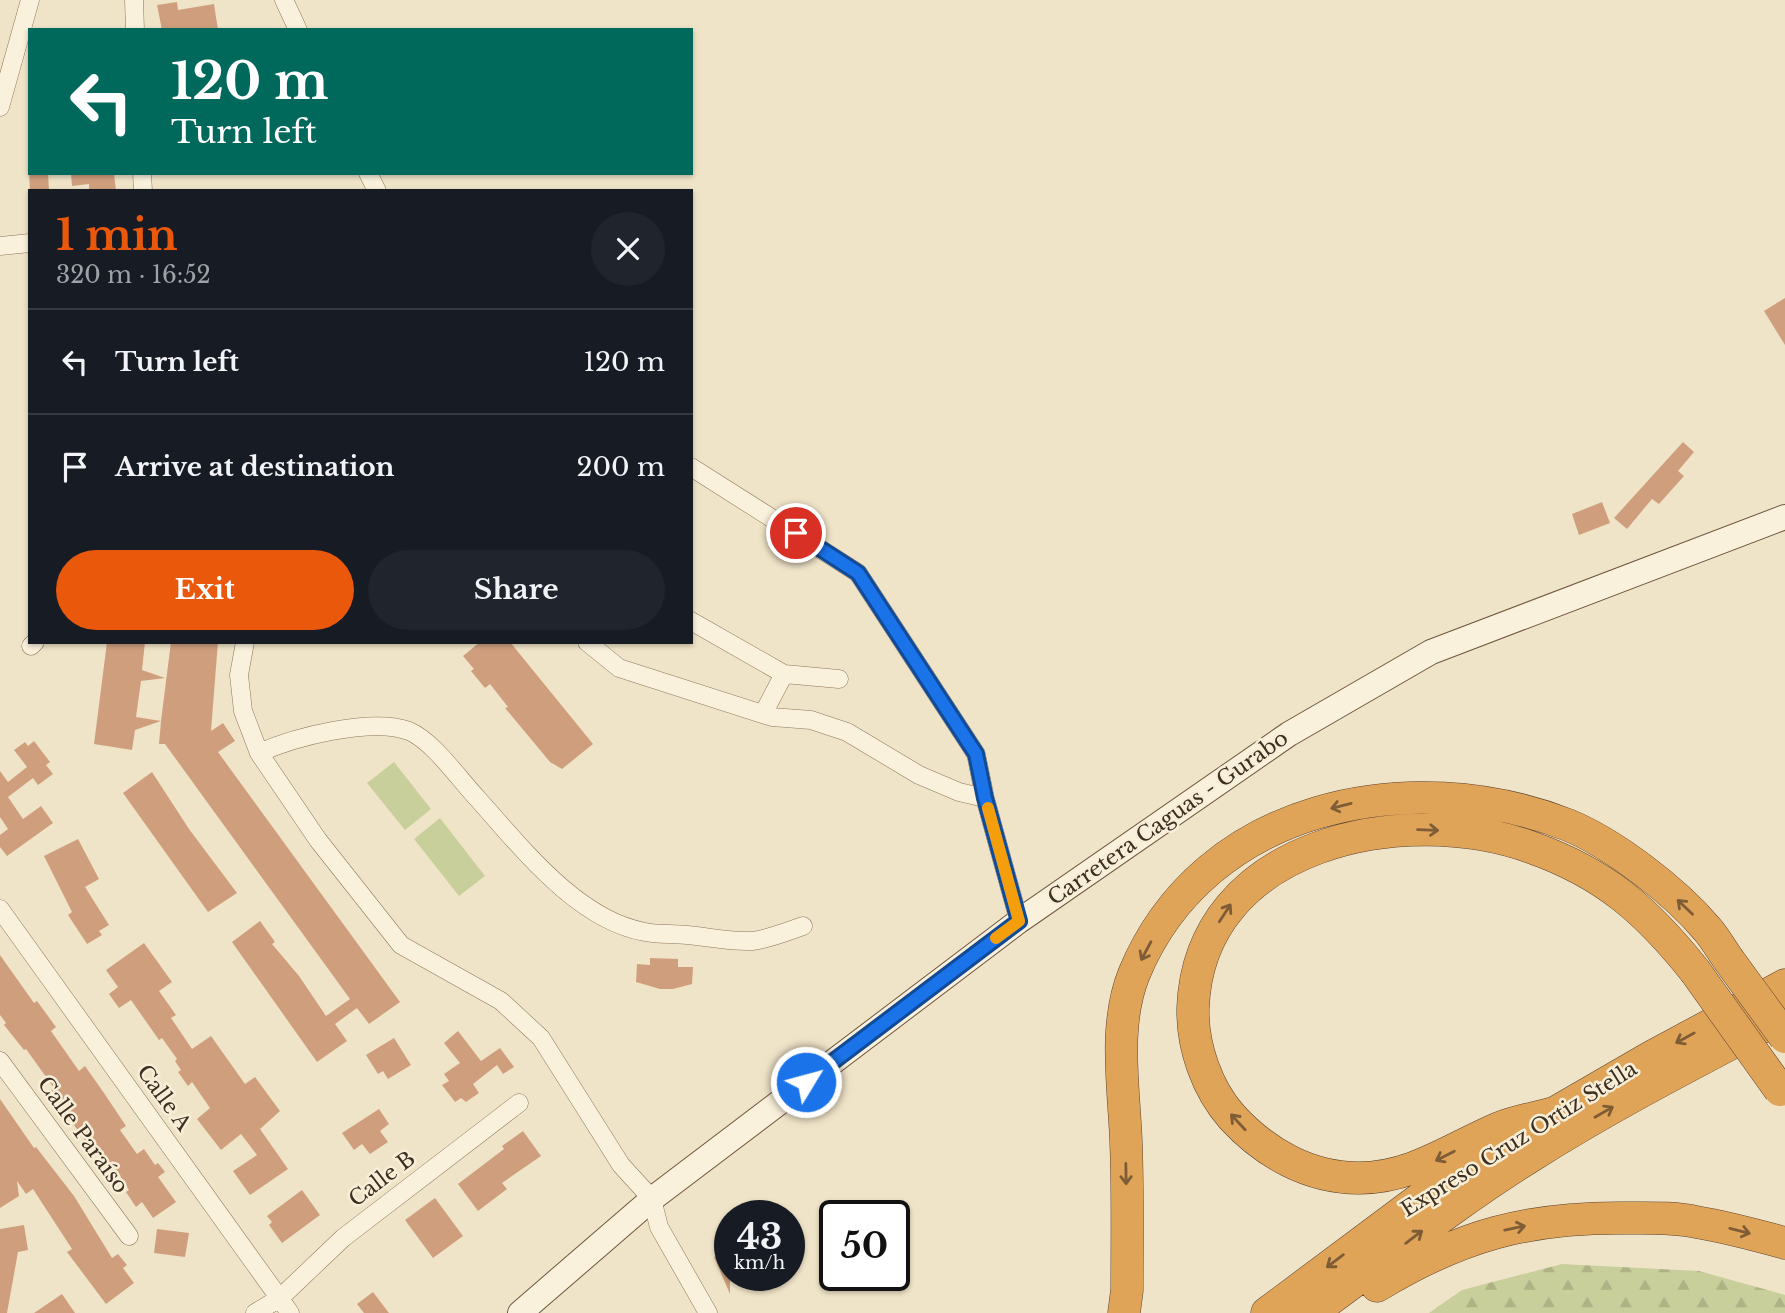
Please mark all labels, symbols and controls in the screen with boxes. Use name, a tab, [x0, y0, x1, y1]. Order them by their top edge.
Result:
text: 120 m	[171, 51, 329, 112]
icon: left	[56, 56, 147, 147]
text: Turn left	[171, 112, 317, 152]
text: 1 min	[56, 209, 178, 261]
button: close	[591, 212, 665, 286]
text: 320 m · 16:52	[56, 261, 211, 289]
icon: left	[56, 343, 94, 381]
text: Turn left	[115, 346, 239, 378]
text: 120 m	[583, 346, 665, 378]
icon: arrive	[56, 448, 94, 486]
text: Arrive at destination	[115, 451, 395, 483]
text: 200 m	[576, 451, 665, 483]
pin	[766, 503, 826, 563]
icon: arrive	[777, 514, 815, 552]
button: Exit	[56, 550, 354, 630]
button: Share	[368, 550, 665, 630]
street label: Carretera Caguas - Gurabo	[1043, 725, 1293, 911]
one-way arrow	[1330, 800, 1353, 813]
one-way arrow	[1416, 823, 1439, 836]
one-way arrow	[1677, 898, 1694, 915]
one-way arrow	[1218, 904, 1233, 923]
one-way arrow	[1138, 940, 1152, 961]
one-way arrow	[1675, 1031, 1695, 1045]
position arrow	[769, 1045, 843, 1119]
street label: Expreso Cruz Ortiz Stella	[1396, 1055, 1642, 1222]
street label: Calle A	[131, 1060, 197, 1137]
street label: Calle Paraíso	[32, 1072, 134, 1198]
one-way arrow	[1593, 1105, 1614, 1118]
one-way arrow	[1229, 1114, 1246, 1131]
street label: Calle B	[344, 1146, 420, 1212]
one-way arrow	[1435, 1149, 1456, 1163]
one-way arrow	[1119, 1163, 1133, 1186]
speed limit sign: 50	[819, 1200, 910, 1291]
text: 43	[737, 1215, 782, 1258]
one-way arrow	[1503, 1220, 1526, 1234]
one-way arrow	[1728, 1225, 1751, 1238]
one-way arrow	[1404, 1230, 1423, 1244]
text: km/h	[734, 1252, 785, 1274]
one-way arrow	[1326, 1254, 1344, 1269]

